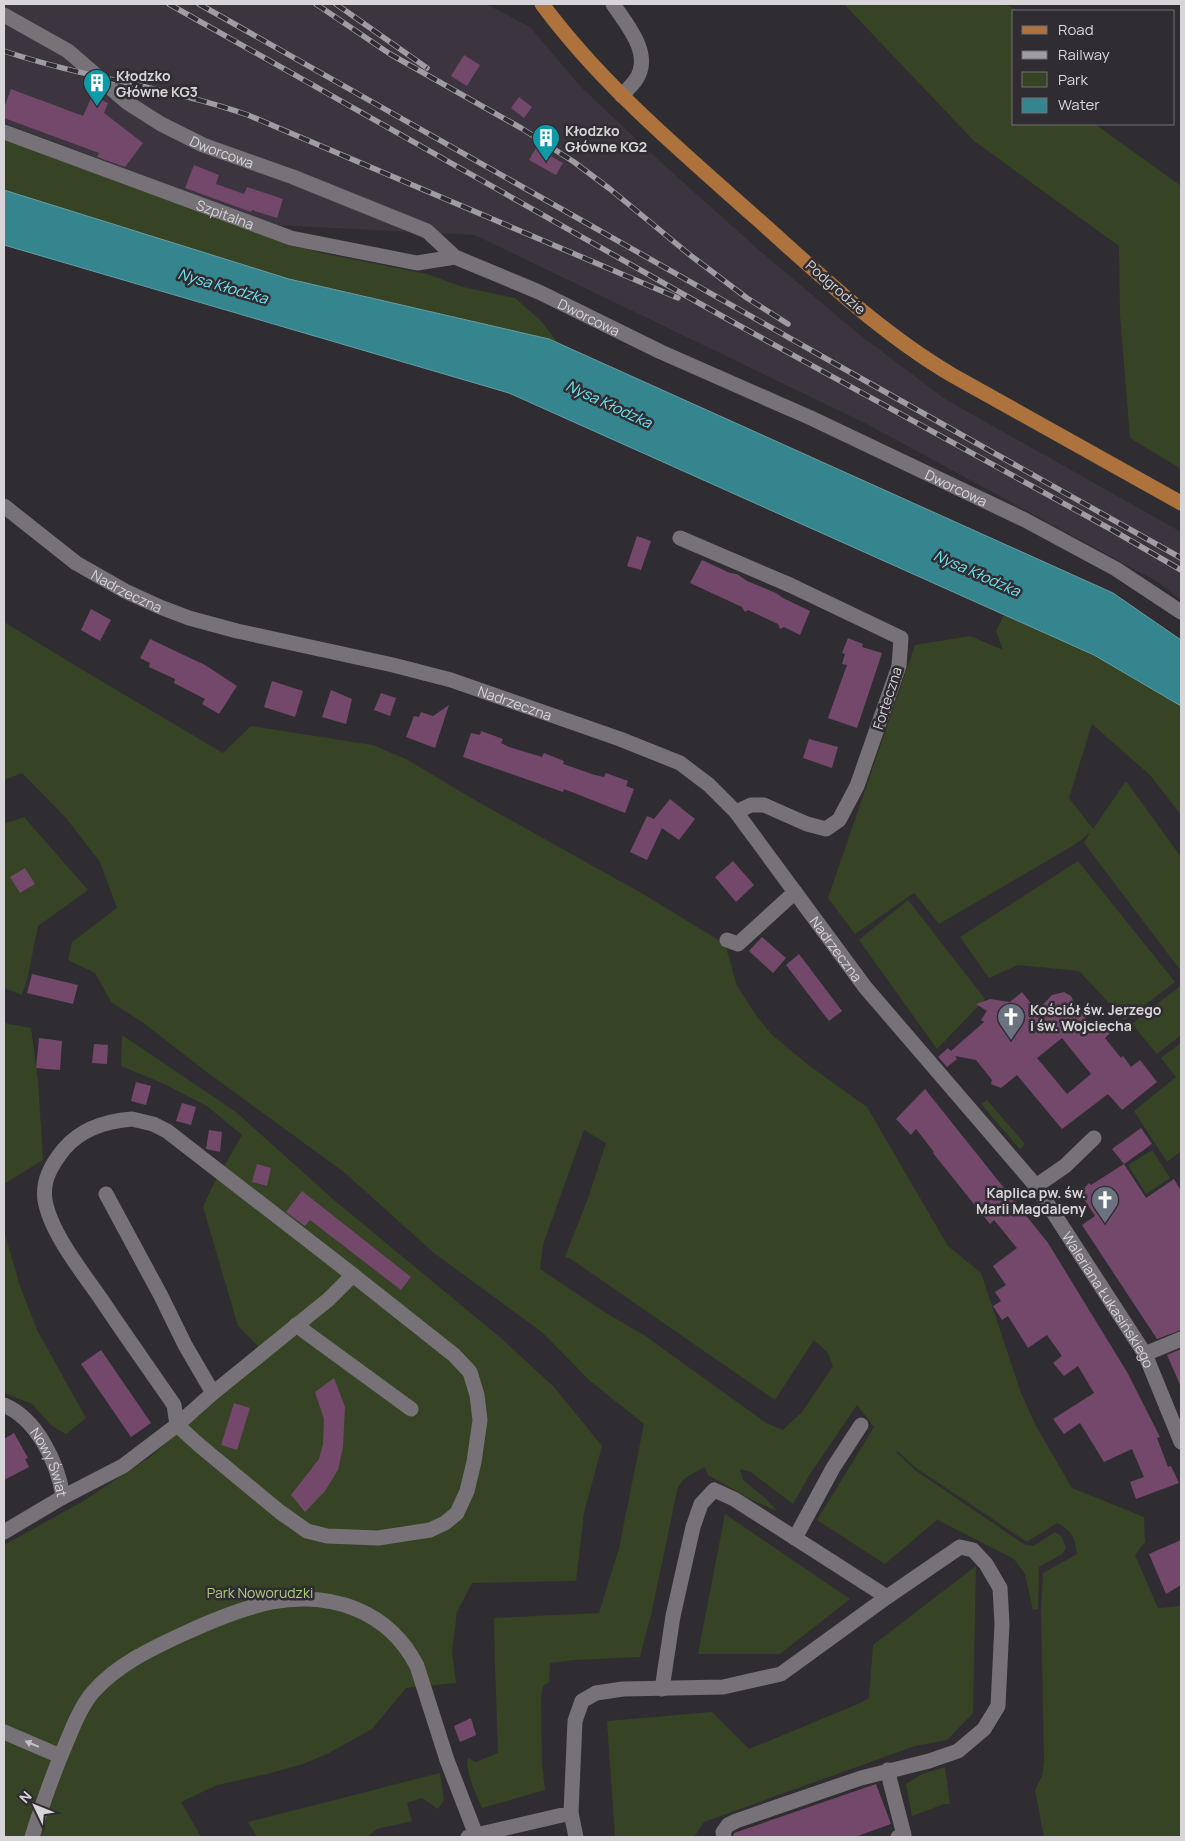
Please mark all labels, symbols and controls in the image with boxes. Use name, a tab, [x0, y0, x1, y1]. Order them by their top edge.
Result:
legend	[1012, 10, 1175, 125]
text: Road	[1058, 19, 1094, 40]
text: Railway	[1058, 44, 1110, 65]
place label: Kłodzko Główne KG3	[116, 66, 198, 101]
building icon: Kłodzko Główne KG3	[82, 68, 112, 107]
text: Park	[1058, 69, 1088, 90]
text: Water	[1058, 94, 1100, 115]
place label: Kłodzko Główne KG2	[565, 121, 647, 156]
building icon: Kłodzko Główne KG2	[531, 123, 561, 162]
street label: Dworcowa	[187, 131, 257, 172]
street label: Szpitalna	[194, 194, 257, 233]
street label: Podgrodzie	[802, 256, 870, 318]
water label: Nysa Kłodzka	[176, 263, 271, 309]
street label: Dworcowa	[555, 293, 623, 340]
water label: Nysa Kłodzka	[563, 375, 656, 433]
street label: Dworcowa	[922, 464, 991, 510]
water label: Nysa Kłodzka	[930, 545, 1024, 602]
street label: Nadrzeczna	[88, 564, 166, 616]
street label: Forteczna	[868, 664, 906, 732]
street label: Nadrzeczna	[476, 681, 555, 724]
street label: Nadrzeczna	[806, 912, 867, 985]
place label: Kościół św. Jerzego i św. Wojciecha	[1030, 1000, 1162, 1035]
church icon: Kościół św. Jerzego i św. Wojciecha	[996, 1002, 1026, 1041]
place label: Kaplica pw. św. Marii Magdaleny	[976, 1183, 1086, 1218]
church icon: Kaplica pw. św. Marii Magdaleny	[1090, 1185, 1120, 1224]
street label: Waleriana Łukasińskiego	[1058, 1228, 1159, 1370]
street label: Nowy Świat	[26, 1423, 72, 1499]
park label: Park Noworudzki	[207, 1583, 313, 1602]
one-way arrow	[24, 1740, 39, 1748]
north arrow	[10, 1781, 60, 1831]
text: N	[15, 1787, 36, 1807]

